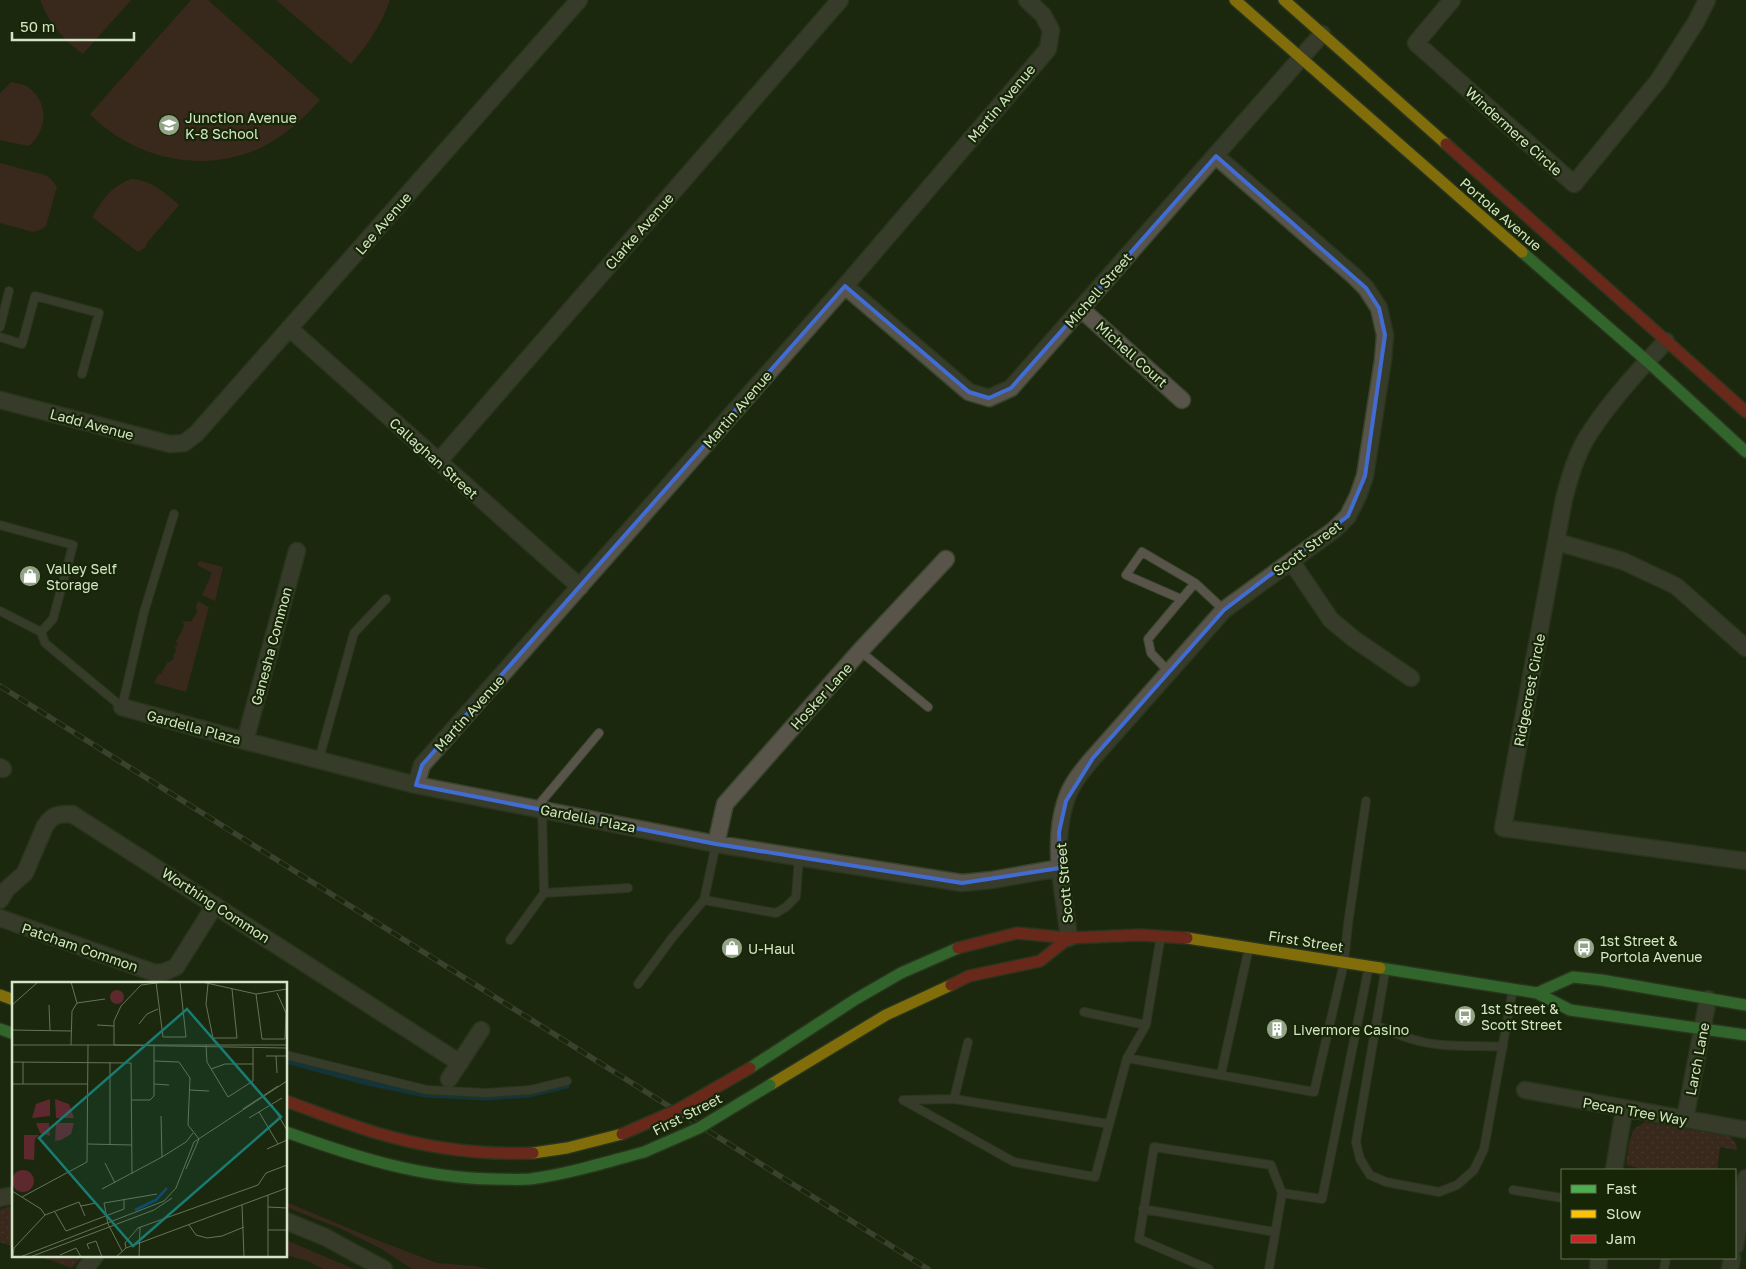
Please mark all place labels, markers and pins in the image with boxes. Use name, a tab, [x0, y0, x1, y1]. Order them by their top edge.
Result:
place label: Junction Avenue K-8 School	[185, 109, 297, 142]
school or university icon: Junction Avenue K-8 School	[157, 113, 181, 137]
place label: Valley Self Storage	[46, 560, 117, 593]
shop icon: Valley Self Storage	[18, 564, 42, 588]
place label: 1st Street & Portola Avenue	[1600, 932, 1702, 965]
shop icon: U-Haul	[720, 936, 744, 960]
bus stop icon: 1st Street & Portola Avenue	[1572, 936, 1596, 960]
place label: U-Haul	[748, 940, 795, 957]
place label: 1st Street & Scott Street	[1481, 1000, 1562, 1033]
bus stop icon: 1st Street & Scott Street	[1453, 1004, 1477, 1028]
building icon: Livermore Casino	[1265, 1017, 1289, 1041]
place label: Livermore Casino	[1293, 1021, 1409, 1038]

